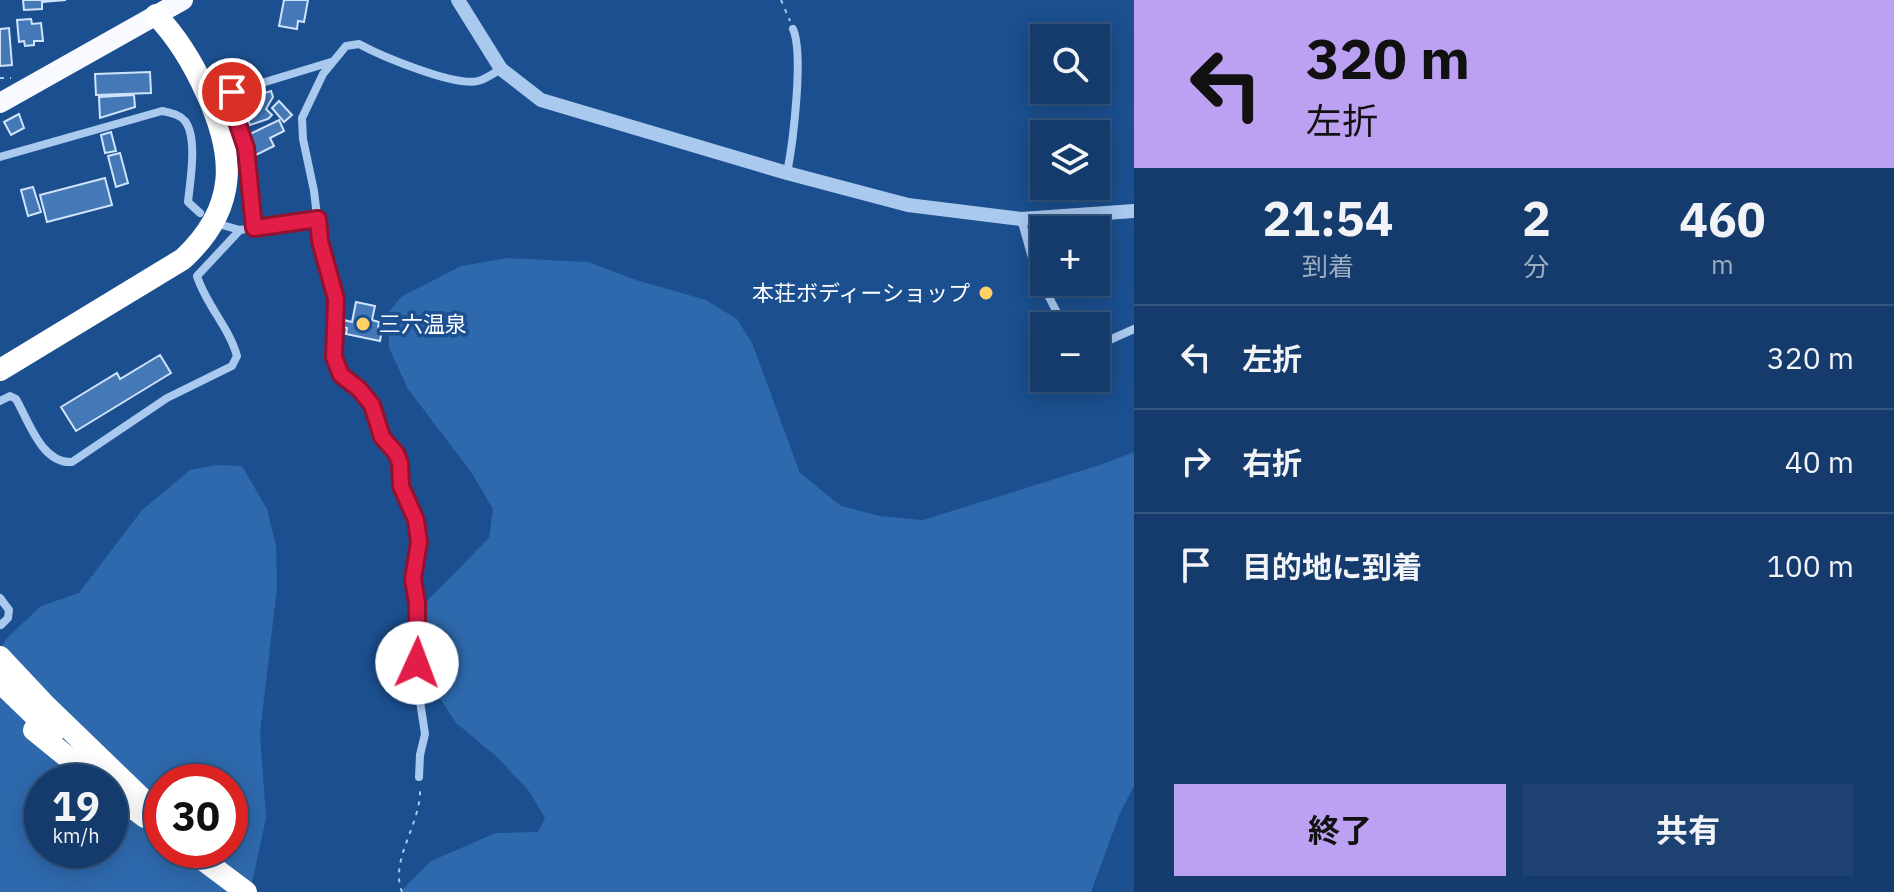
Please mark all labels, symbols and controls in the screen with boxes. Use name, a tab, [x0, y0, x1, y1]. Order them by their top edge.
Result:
text: 320 m	[1306, 22, 1470, 94]
map controls	[1030, 24, 1110, 392]
button: search	[1030, 24, 1110, 104]
icon: left	[1174, 32, 1278, 136]
pin	[198, 58, 266, 126]
icon: arrive	[210, 70, 254, 114]
text: 左折	[1306, 97, 1378, 144]
button: layers	[1030, 120, 1110, 200]
text: 21:54	[1262, 187, 1393, 249]
text: 2	[1522, 187, 1551, 249]
text: 460	[1679, 188, 1766, 250]
button: +	[1030, 216, 1110, 296]
text: m	[1711, 247, 1734, 281]
text: 到着	[1302, 249, 1354, 283]
text: 分	[1523, 249, 1549, 283]
place label: 本荘ボディーショップ	[752, 278, 970, 307]
marker: 本荘ボディーショップ	[977, 284, 995, 302]
place label: 三六温泉	[379, 309, 467, 338]
button: −	[1030, 312, 1110, 392]
marker: 三六温泉	[354, 315, 372, 333]
icon: left	[1174, 335, 1218, 379]
text: 320 m	[1767, 338, 1854, 377]
text: 左折	[1242, 339, 1302, 378]
icon: right	[1174, 439, 1218, 483]
text: 40 m	[1785, 442, 1854, 481]
text: 右折	[1242, 443, 1302, 482]
icon: arrive	[1174, 543, 1218, 587]
text: 100 m	[1767, 546, 1854, 585]
text: 目的地に到着	[1242, 547, 1422, 586]
position arrow	[375, 621, 459, 705]
speed limit sign: 30	[144, 764, 248, 868]
text: 19	[52, 780, 100, 832]
button: 終了	[1174, 784, 1506, 876]
button: 共有	[1522, 784, 1854, 876]
text: km/h	[52, 822, 100, 849]

